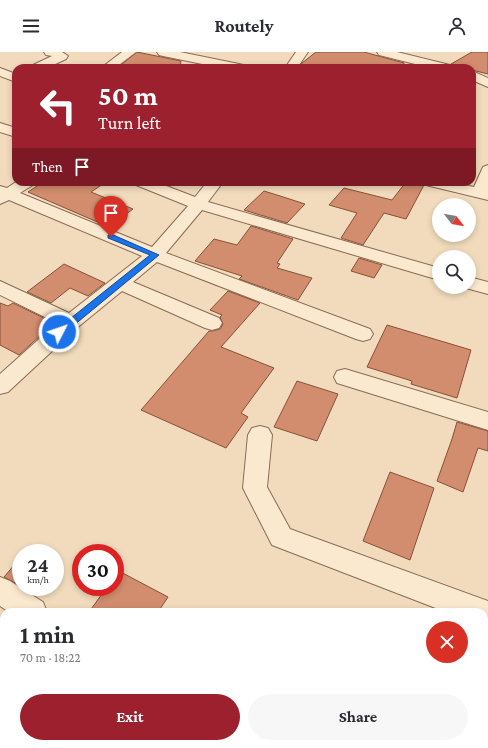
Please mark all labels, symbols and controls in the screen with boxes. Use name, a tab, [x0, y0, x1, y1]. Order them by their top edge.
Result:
icon: menu	[20, 15, 42, 37]
icon: person	[446, 15, 468, 37]
text: Routely	[215, 16, 273, 36]
icon: left	[32, 80, 84, 132]
text: 50 m	[98, 80, 158, 111]
text: Turn left	[98, 113, 161, 133]
icon: arrive	[71, 156, 93, 178]
text: Then	[32, 159, 63, 175]
pin	[94, 196, 128, 237]
north arrow	[432, 198, 476, 242]
map controls	[432, 198, 476, 294]
icon: arrive	[100, 202, 122, 224]
button: search	[432, 250, 476, 294]
position arrow	[38, 311, 80, 353]
speed limit sign: 30	[72, 544, 124, 596]
text: 24	[28, 554, 48, 576]
text: km/h	[27, 574, 49, 585]
text: 1 min	[20, 621, 75, 648]
button: close	[426, 621, 468, 663]
text: 70 m · 18:22	[20, 650, 81, 665]
button: Exit	[20, 694, 240, 740]
button: Share	[248, 694, 468, 740]

